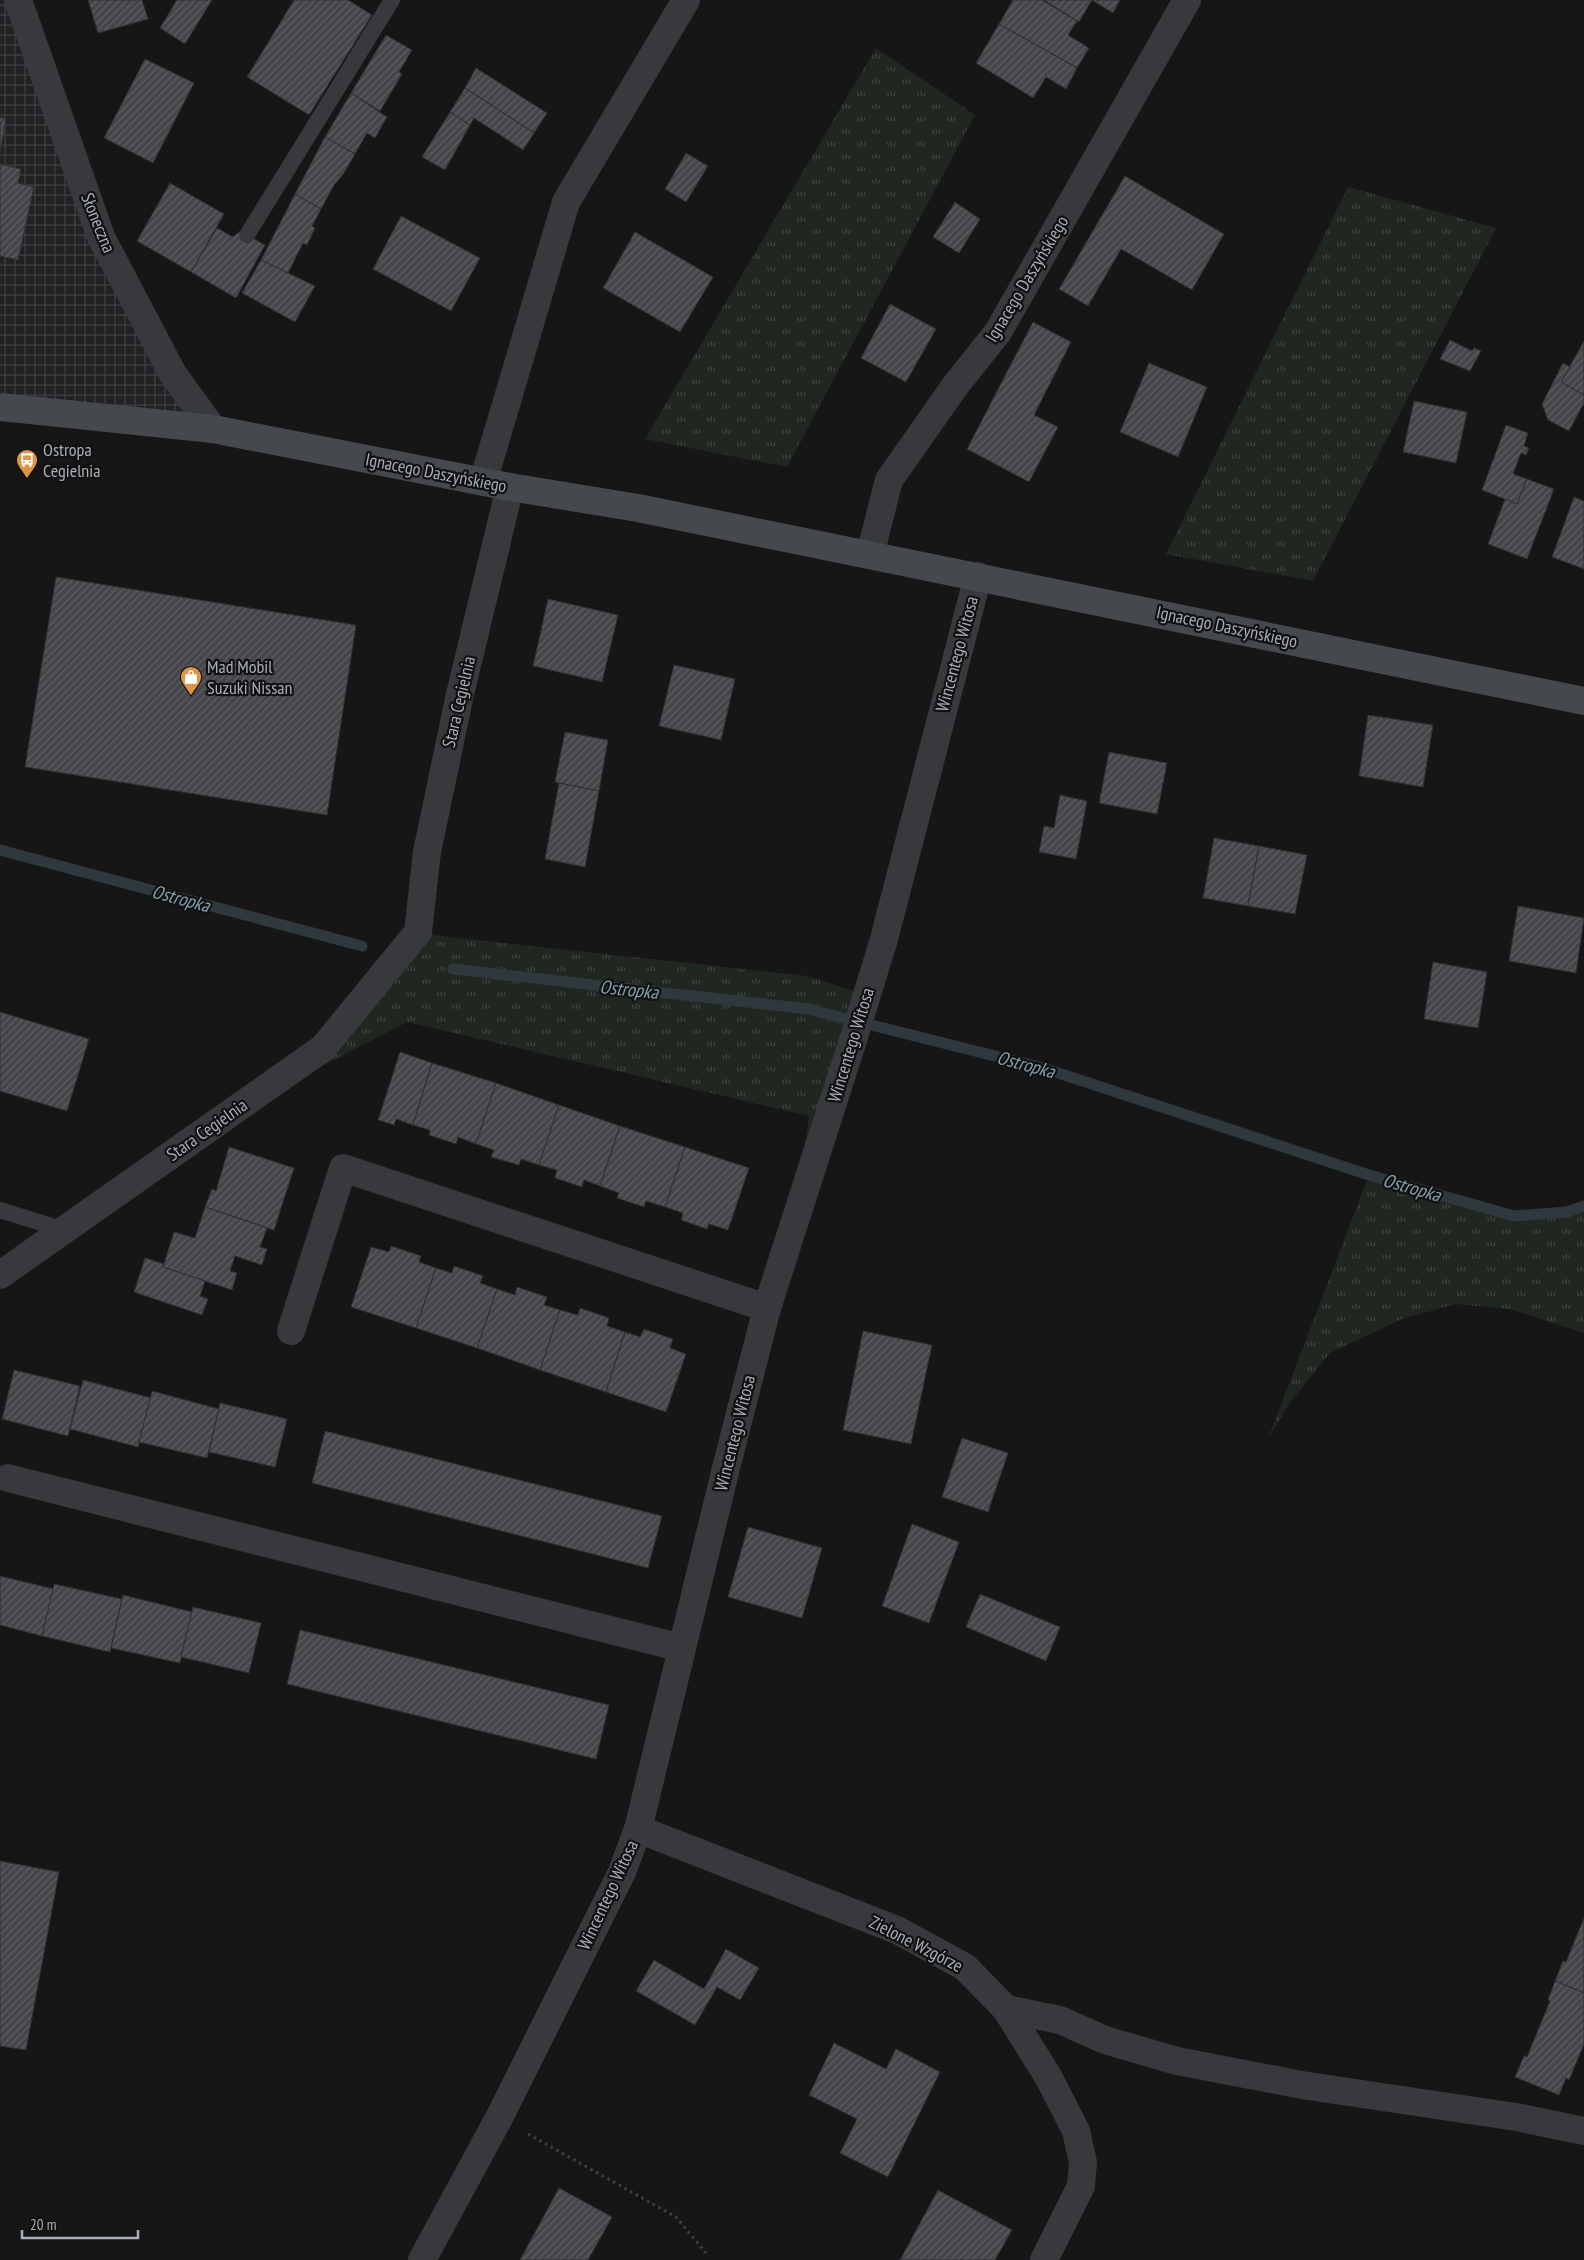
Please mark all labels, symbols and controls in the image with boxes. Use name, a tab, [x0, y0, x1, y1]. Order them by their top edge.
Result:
street label: Słoneczna	[76, 189, 121, 256]
street label: Ignacego Daszyńskiego	[980, 211, 1073, 346]
place label: Ostropa Cegielnia	[43, 438, 100, 482]
bus stop icon: Ostropa Cegielnia	[15, 448, 39, 479]
street label: Ignacego Daszyńskiego	[364, 448, 509, 498]
street label: Wincentego Witosa	[930, 594, 983, 714]
street label: Ignacego Daszyńskiego	[1155, 600, 1300, 653]
street label: Stara Cegielnia	[437, 654, 480, 750]
place label: Mad Mobil Suzuki Nissan	[207, 655, 292, 699]
shop icon: Mad Mobil Suzuki Nissan	[179, 665, 203, 696]
water label: Ostropka	[150, 879, 214, 918]
water label: Ostropka	[599, 974, 661, 1004]
street label: Wincentego Witosa	[822, 985, 879, 1105]
water label: Ostropka	[995, 1045, 1059, 1084]
street label: Stara Cegielnia	[162, 1093, 251, 1166]
water label: Ostropka	[1380, 1167, 1445, 1207]
street label: Wincentego Witosa	[709, 1373, 760, 1493]
street label: Wincentego Witosa	[572, 1836, 643, 1953]
street label: Zielone Wzgórze	[866, 1910, 967, 1977]
scale bar	[22, 2208, 139, 2240]
text: 20 m	[30, 2215, 56, 2234]

